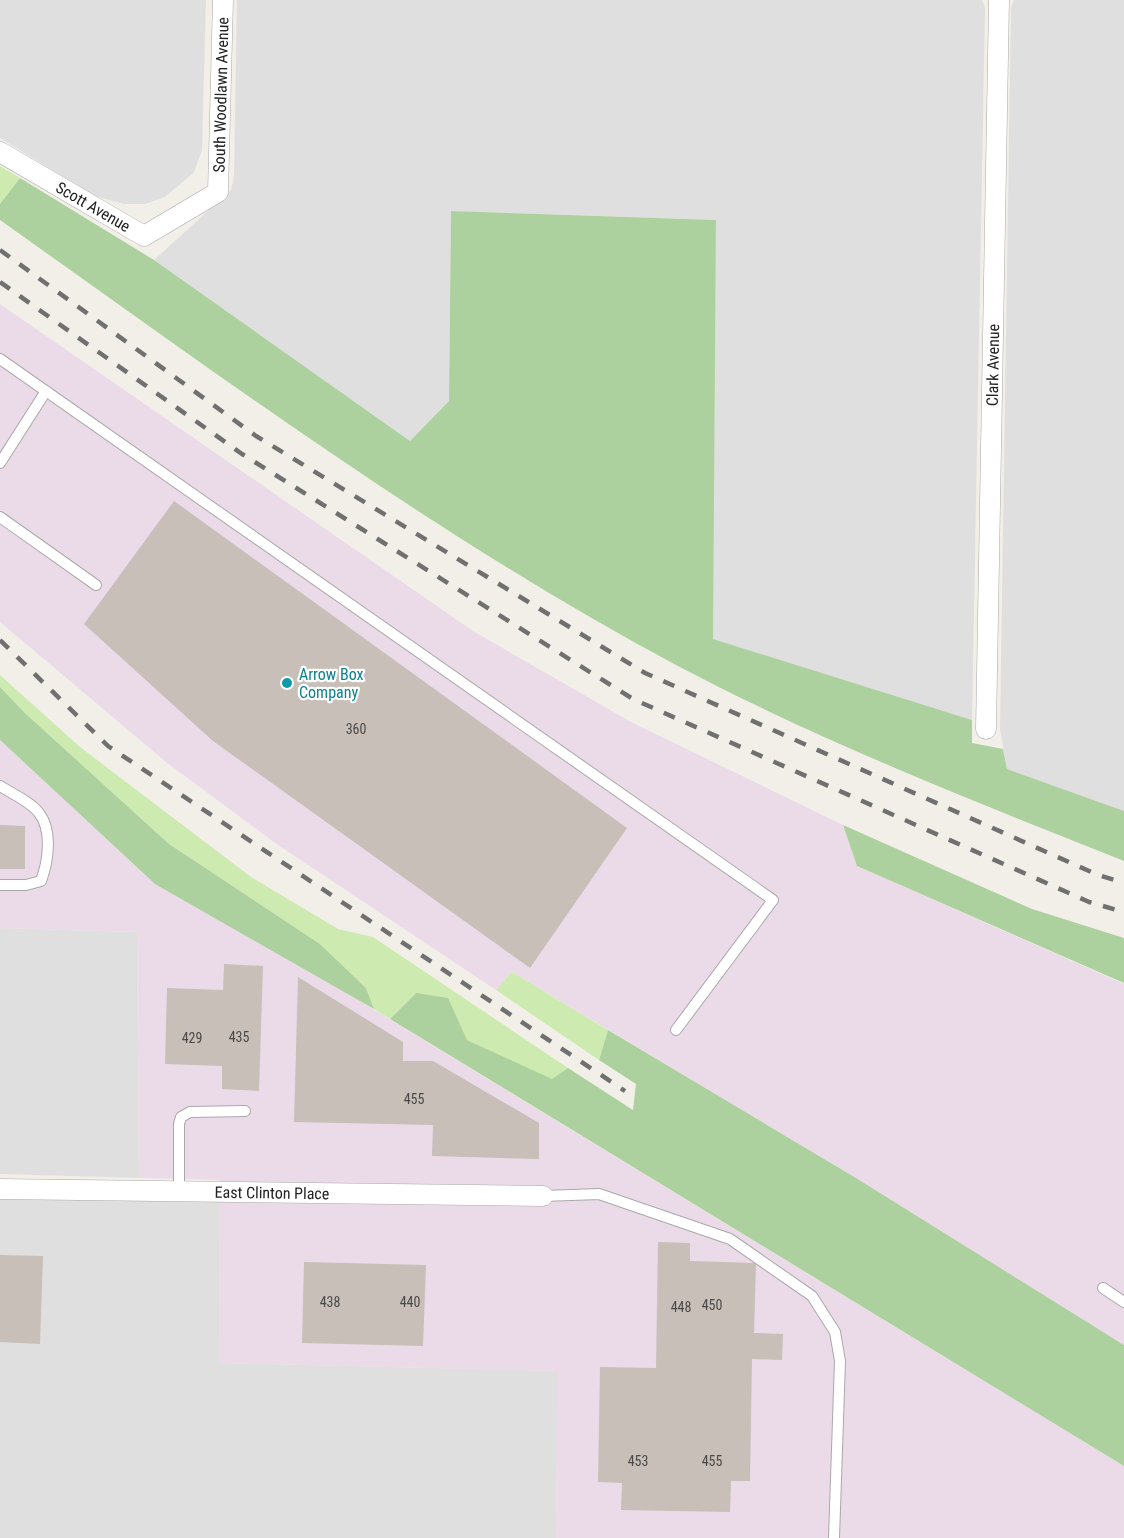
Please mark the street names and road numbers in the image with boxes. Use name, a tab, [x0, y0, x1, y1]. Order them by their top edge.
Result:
street label: South Woodlawn Avenue	[210, 17, 233, 173]
street label: Scott Avenue	[52, 178, 134, 236]
street label: Clark Avenue	[983, 324, 1003, 406]
street label: East Clinton Place	[215, 1183, 329, 1203]

